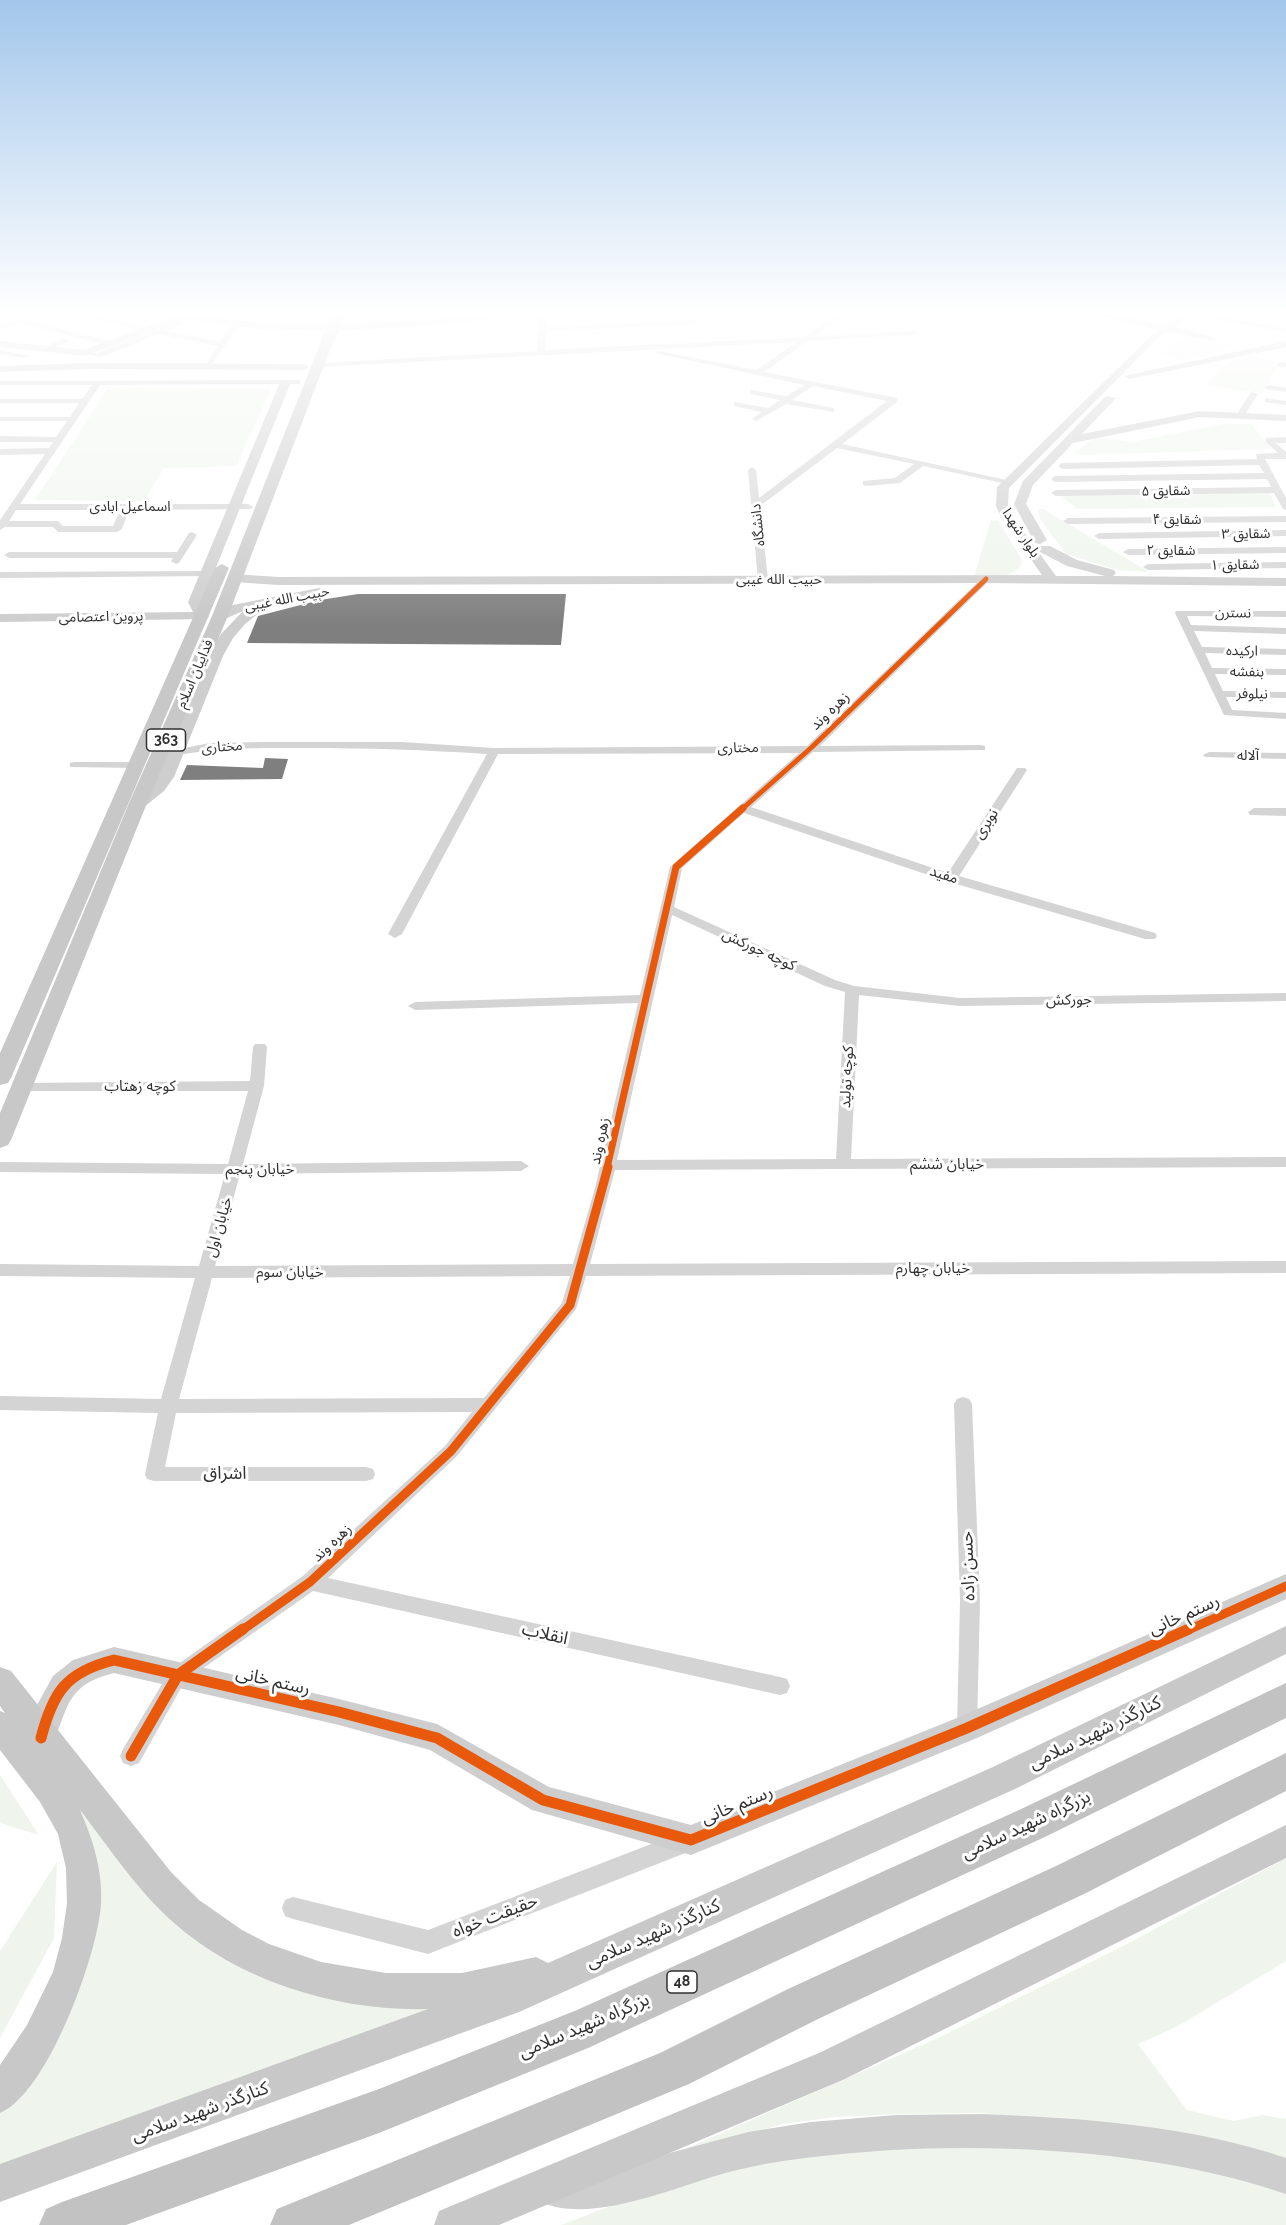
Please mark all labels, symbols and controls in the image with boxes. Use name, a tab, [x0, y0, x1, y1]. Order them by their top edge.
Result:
street label: شقایق ۵	[1141, 482, 1191, 500]
street label: اسماعیل ابادی	[89, 499, 171, 515]
street label: دانشگاه	[747, 503, 769, 547]
street label: بلوار شهدا	[999, 505, 1043, 561]
street label: شقایق ۴	[1152, 512, 1202, 528]
street label: شقایق ۳	[1221, 525, 1271, 543]
street label: شقایق ۲	[1146, 543, 1196, 559]
street label: شقایق ۱	[1210, 556, 1260, 574]
street label: حبیب الله غیبی	[736, 572, 822, 588]
street label: حبیب الله غیبی	[243, 583, 331, 615]
street label: نسترن	[1215, 604, 1251, 622]
street label: پروین اعتصامی	[59, 608, 143, 626]
street label: فداییان اسلام	[173, 637, 217, 711]
street label: ارکیده	[1226, 642, 1258, 660]
street label: بنفشه	[1230, 663, 1264, 681]
street label: نیلوفر	[1236, 685, 1268, 703]
street label: زهره وند	[807, 688, 853, 734]
road number: 363	[146, 729, 186, 751]
street label: مختاری	[201, 737, 243, 757]
street label: مختاری	[717, 739, 759, 757]
street label: آلاله	[1237, 748, 1259, 764]
street label: نوبری	[970, 805, 1002, 843]
street label: مفید	[927, 862, 961, 888]
street label: کوچه جورکش	[719, 925, 799, 975]
street label: جورکش	[1046, 991, 1092, 1009]
street label: کوچه تولید	[836, 1045, 858, 1109]
street label: کوچه زهتاب	[104, 1077, 176, 1095]
street label: زهره وند	[586, 1116, 614, 1166]
street label: خیابان ششم	[910, 1155, 984, 1173]
street label: خیابان پنجم	[226, 1160, 294, 1178]
street label: خیابان اول	[202, 1195, 236, 1259]
street label: خیابان چهارم	[896, 1259, 970, 1277]
street label: خیابان سوم	[256, 1263, 324, 1281]
street label: اشراق	[203, 1463, 247, 1485]
street label: زهره وند	[309, 1520, 355, 1566]
street label: حسن زاده	[956, 1531, 980, 1601]
street label: رستم خانی	[1145, 1590, 1223, 1640]
street label: انقلاب	[520, 1618, 570, 1650]
street label: رستم خانی	[234, 1662, 312, 1700]
street label: کنارگذر شهید سلامی	[1025, 1692, 1165, 1774]
street label: رستم خانی	[698, 1781, 776, 1829]
street label: بزرگراه شهید سلامی	[958, 1786, 1094, 1864]
street label: حقیقت خواه	[449, 1890, 541, 1942]
street label: کنارگذر شهید سلامی	[583, 1895, 723, 1973]
road number: 48	[667, 1971, 697, 1993]
street label: بزرگراه شهید سلامی	[515, 1989, 653, 2063]
street label: کنارگذر شهید سلامی	[128, 2077, 272, 2147]

